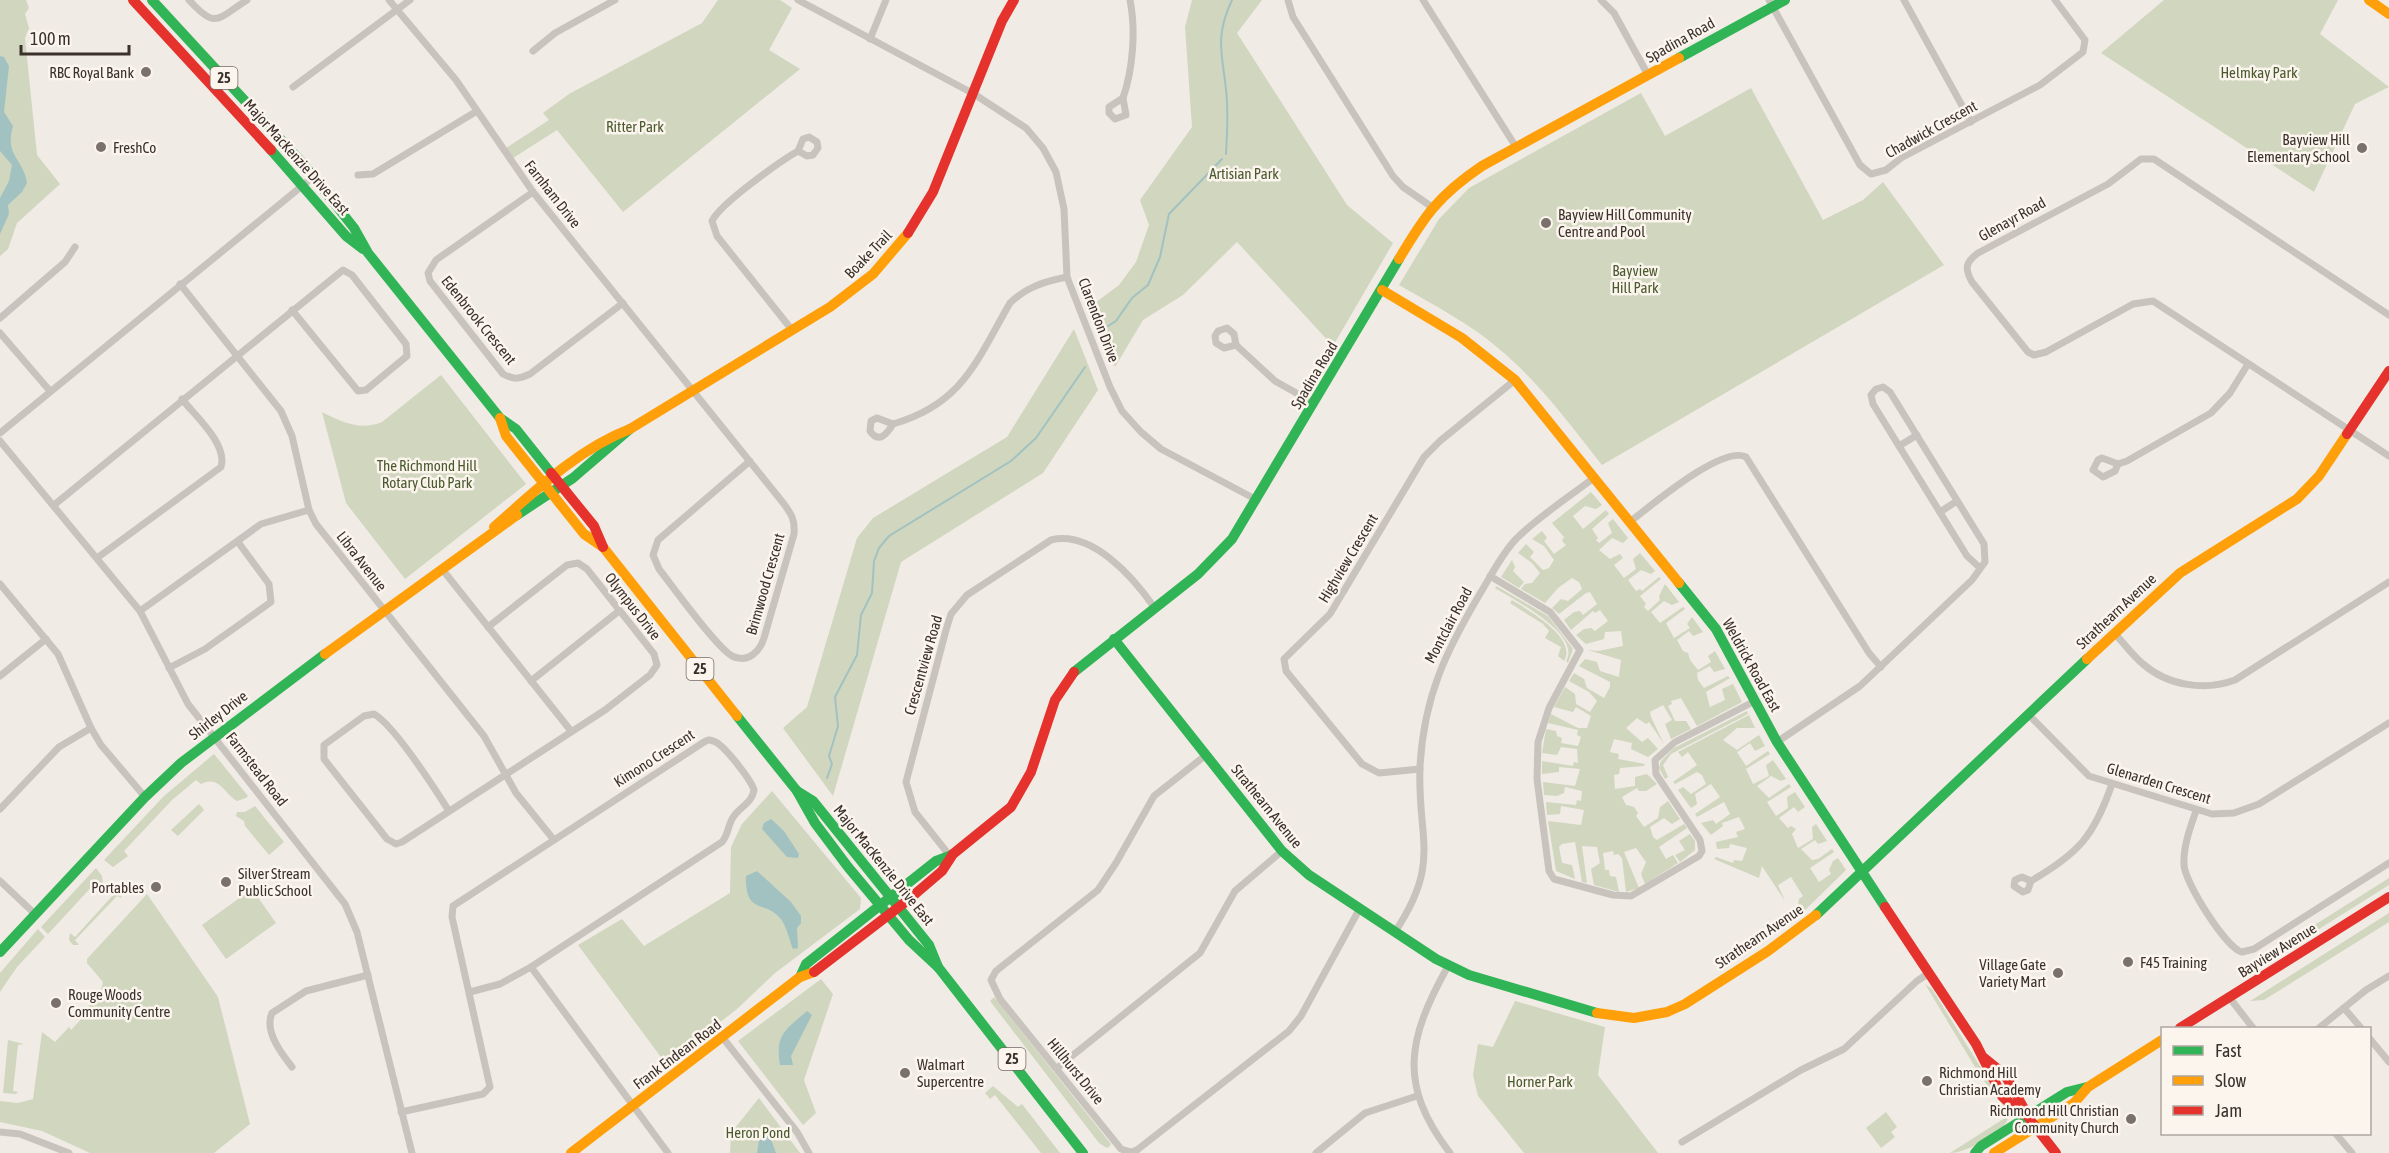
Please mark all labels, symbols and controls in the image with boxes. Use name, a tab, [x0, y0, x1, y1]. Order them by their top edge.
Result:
street label: Spadina Road	[1643, 14, 1717, 66]
scale bar	[21, 18, 129, 56]
text: 100 m	[30, 28, 71, 49]
place label: RBC Royal Bank	[49, 64, 134, 81]
park label: Helmkay Park	[2220, 64, 2298, 81]
marker: RBC Royal Bank	[139, 65, 153, 79]
road number: 25	[210, 67, 238, 89]
street label: Major MacKenzie Drive East	[241, 96, 353, 218]
street label: Chadwick Crescent	[1882, 97, 1980, 161]
park label: Ritter Park	[606, 118, 664, 135]
place label: Bayview Hill Elementary School	[2247, 131, 2350, 165]
place label: FreshCo	[113, 139, 156, 156]
marker: FreshCo	[94, 140, 108, 154]
marker: Bayview Hill Elementary School	[2355, 141, 2369, 155]
street label: Farnham Drive	[521, 157, 585, 231]
park label: Artisian Park	[1209, 165, 1279, 182]
street label: Glenayr Road	[1975, 194, 2049, 244]
place label: Bayview Hill Community Centre and Pool	[1558, 206, 1692, 240]
marker: Bayview Hill Community Centre and Pool	[1539, 216, 1553, 230]
street label: Boake Trail	[841, 226, 895, 282]
park label: Bayview Hill Park	[1611, 262, 1659, 296]
street label: Edenbrook Crescent	[438, 272, 520, 368]
street label: Clarendon Drive	[1075, 275, 1123, 365]
street label: Spadina Road	[1287, 338, 1341, 412]
park label: The Richmond Hill Rotary Club Park	[377, 457, 477, 491]
street label: Highview Crescent	[1315, 511, 1381, 605]
street label: Libra Avenue	[333, 528, 391, 594]
street label: Brimwood Crescent	[742, 531, 788, 637]
street label: Olympus Drive	[602, 569, 665, 643]
street label: Strathearn Avenue	[2073, 570, 2159, 652]
street label: Montclair Road	[1421, 584, 1475, 666]
street label: Crescentview Road	[901, 613, 945, 717]
street label: Weldrick Road East	[1719, 615, 1785, 715]
road number: 25	[686, 658, 714, 680]
street label: Shirley Drive	[185, 687, 251, 743]
street label: Kimono Crescent	[611, 726, 697, 790]
street label: Farmstead Road	[223, 729, 291, 809]
street label: Glenarden Crescent	[2105, 759, 2213, 807]
street label: Strathearn Avenue	[1228, 761, 1306, 851]
street label: Major MacKenzie Drive East	[830, 802, 938, 928]
place label: Silver Stream Public School	[238, 865, 312, 899]
marker: Silver Stream Public School	[219, 875, 233, 889]
place label: Portables	[91, 879, 144, 896]
marker: Portables	[149, 880, 163, 894]
street label: Strathearn Avenue	[1712, 900, 1806, 972]
street label: Bayview Avenue	[2235, 919, 2319, 981]
place label: F45 Training	[2140, 954, 2207, 971]
marker: F45 Training	[2121, 955, 2135, 969]
place label: Village Gate Variety Mart	[1979, 956, 2046, 990]
marker: Village Gate Variety Mart	[2051, 966, 2065, 980]
place label: Rouge Woods Community Centre	[68, 986, 171, 1020]
marker: Rouge Woods Community Centre	[49, 996, 63, 1010]
street label: Frank Endean Road	[630, 1016, 724, 1092]
legend	[2161, 1027, 2371, 1135]
street label: Hillhurst Drive	[1044, 1035, 1108, 1108]
text: Fast	[2215, 1040, 2242, 1061]
road number: 25	[998, 1048, 1026, 1070]
place label: Walmart Supercentre	[917, 1056, 984, 1090]
place label: Richmond Hill Christian Academy	[1939, 1064, 2041, 1098]
marker: Walmart Supercentre	[898, 1066, 912, 1080]
text: Slow	[2215, 1070, 2246, 1091]
park label: Horner Park	[1507, 1073, 1573, 1090]
marker: Richmond Hill Christian Academy	[1920, 1074, 1934, 1088]
text: Jam	[2215, 1100, 2242, 1121]
place label: Richmond Hill Christian Community Church	[1990, 1102, 2119, 1136]
marker: Richmond Hill Christian Community Church	[2124, 1112, 2138, 1126]
park label: Heron Pond	[726, 1124, 790, 1141]

